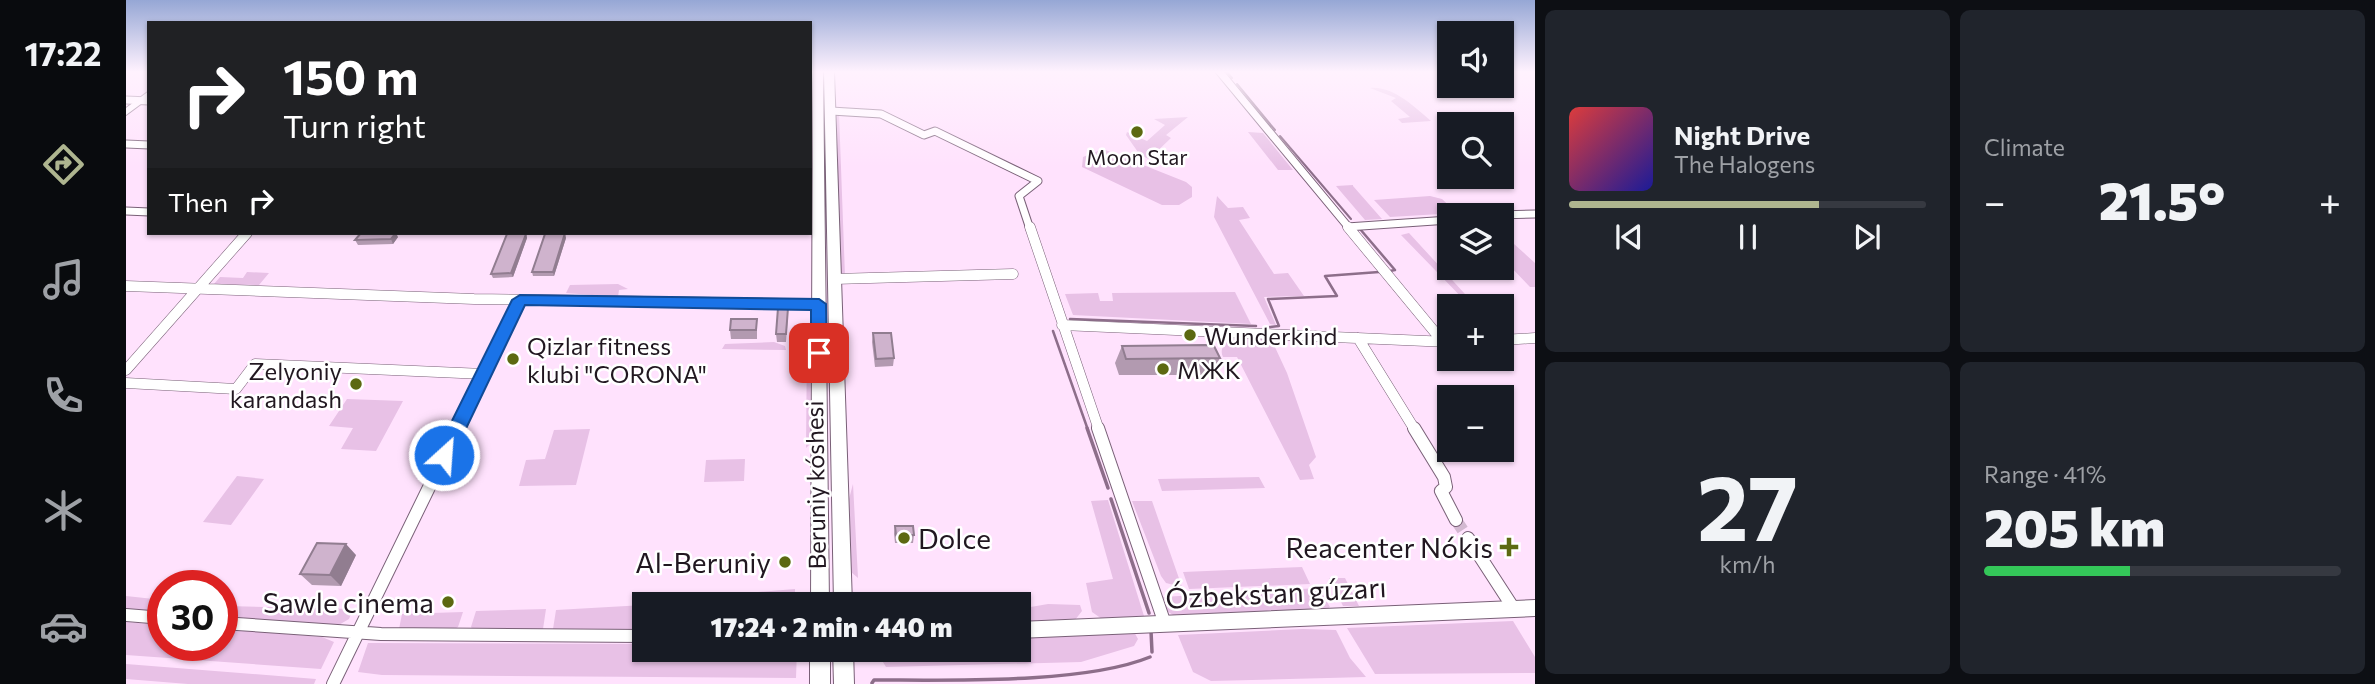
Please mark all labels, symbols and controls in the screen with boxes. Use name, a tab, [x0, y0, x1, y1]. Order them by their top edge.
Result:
map controls	[1437, 21, 1514, 462]
button: sound	[1437, 21, 1514, 98]
text: 17:22	[25, 33, 101, 73]
text: 150 m	[283, 45, 418, 105]
icon: right	[168, 49, 259, 140]
text: Turn right	[283, 105, 426, 145]
button: search	[1437, 112, 1514, 189]
text: Night Drive	[1674, 119, 1810, 150]
marker: Moon Star	[1129, 124, 1145, 140]
text: Climate	[1984, 133, 2065, 161]
icon: directions	[39, 140, 88, 189]
place label: Moon Star	[1086, 144, 1188, 169]
text: The Halogens	[1674, 150, 1815, 178]
text: 21.5°	[2099, 167, 2225, 231]
text: −	[1984, 177, 2006, 224]
text: +	[2319, 177, 2341, 224]
icon: right	[242, 182, 280, 220]
text: Then	[168, 186, 228, 217]
button: layers	[1437, 203, 1514, 280]
icon: previous	[1610, 218, 1648, 256]
icon: pause	[1729, 218, 1767, 256]
icon: next	[1848, 218, 1886, 256]
icon: music	[39, 255, 88, 304]
button: +	[1437, 294, 1514, 371]
place label: Wunderkind	[1204, 321, 1337, 350]
pin	[789, 323, 849, 383]
marker: Wunderkind	[1182, 327, 1198, 343]
place label: Qizlar fitness klubi "CORONA"	[527, 331, 707, 388]
icon: arrive	[800, 334, 838, 372]
marker: Qizlar fitness klubi "CORONA"	[505, 351, 521, 367]
place label: МЖК	[1177, 355, 1241, 384]
place label: Zelyoniy karandash	[230, 356, 342, 413]
marker: МЖК	[1155, 361, 1171, 377]
icon: phone	[39, 371, 88, 420]
marker: Zelyoniy karandash	[348, 376, 364, 392]
button: −	[1437, 385, 1514, 462]
street label: Beruniy kóshesi	[799, 400, 831, 570]
position arrow	[407, 418, 481, 492]
text: 27	[1697, 448, 1798, 560]
text: Range · 41%	[1984, 460, 2106, 488]
icon: climate	[39, 486, 88, 535]
text: 205 km	[1984, 494, 2165, 558]
place label: Dolce	[918, 521, 991, 555]
marker: Dolce	[896, 530, 912, 546]
place label: Reacenter Nókis	[1286, 530, 1493, 564]
marker: Reacenter Nókis	[1499, 537, 1519, 557]
place label: Al-Beruniy	[635, 545, 771, 579]
text: km/h	[1720, 550, 1775, 578]
marker: Al-Beruniy	[777, 554, 793, 570]
street label: Ózbekstan gúzarı	[1165, 569, 1387, 615]
speed limit sign: 30	[147, 570, 238, 661]
place label: Sawle cinema	[263, 585, 434, 619]
marker: Sawle cinema	[440, 594, 456, 610]
icon: car	[39, 602, 88, 651]
text: 17:24 · 2 min · 440 m	[711, 611, 953, 642]

